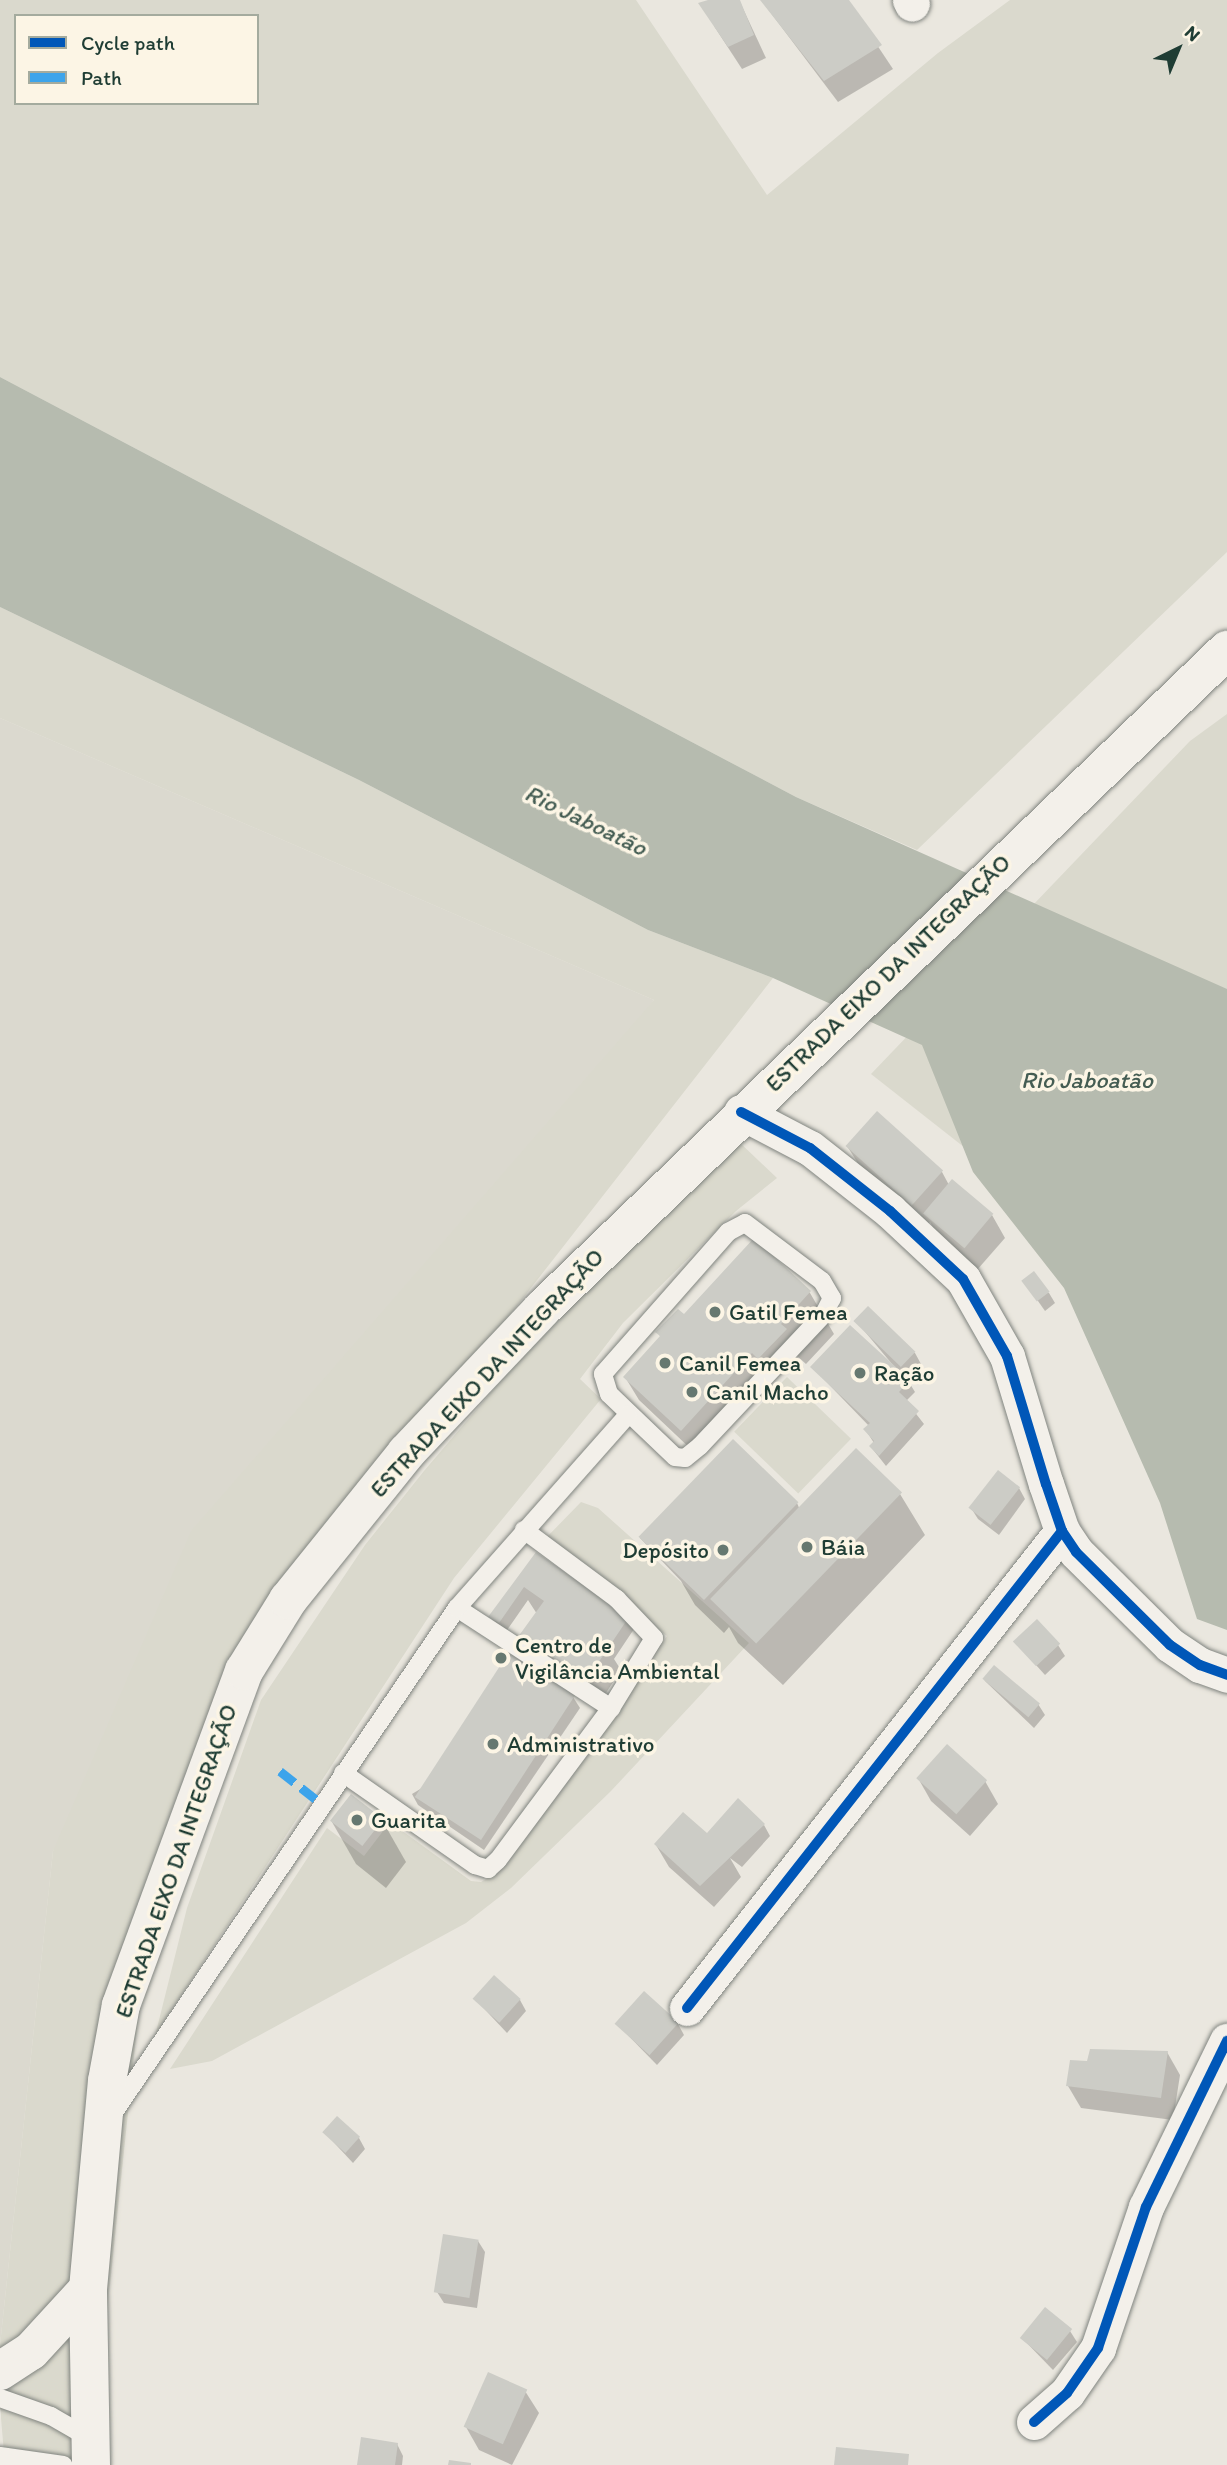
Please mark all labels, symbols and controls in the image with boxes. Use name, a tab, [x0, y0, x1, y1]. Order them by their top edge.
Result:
legend	[14, 14, 259, 105]
north arrow	[1143, 14, 1213, 84]
text: N	[1180, 20, 1205, 46]
text: Cycle path	[81, 30, 175, 55]
text: Path	[81, 65, 122, 90]
water label: Rio Jaboatão	[520, 778, 652, 862]
street label: ESTRADA EIXO DA INTEGRAÇÃO	[759, 847, 1017, 1099]
water label: Rio Jaboatão	[1021, 1066, 1153, 1094]
street label: ESTRADA EIXO DA INTEGRAÇÃO	[363, 1242, 611, 1504]
place label: Gatil Femea	[729, 1298, 847, 1326]
marker: Gatil Femea	[707, 1304, 723, 1320]
place label: Canil Femea	[679, 1349, 801, 1377]
marker: Canil Femea	[657, 1355, 673, 1371]
place label: Ração	[874, 1359, 934, 1387]
marker: Ração	[852, 1365, 868, 1381]
place label: Canil Macho	[706, 1378, 828, 1406]
marker: Canil Macho	[684, 1384, 700, 1400]
place label: Báia	[821, 1533, 865, 1561]
place label: Depósito	[622, 1536, 709, 1564]
marker: Báia	[799, 1539, 815, 1555]
marker: Depósito	[715, 1542, 731, 1558]
place label: Centro de Vigilância Ambiental	[515, 1631, 720, 1685]
marker: Centro de Vigilância Ambiental	[493, 1650, 509, 1666]
street label: ESTRADA EIXO DA INTEGRAÇÃO	[109, 1699, 243, 2023]
place label: Administrativo	[507, 1730, 655, 1758]
marker: Administrativo	[485, 1736, 501, 1752]
place label: Guarita	[371, 1806, 446, 1834]
marker: Guarita	[349, 1812, 365, 1828]

